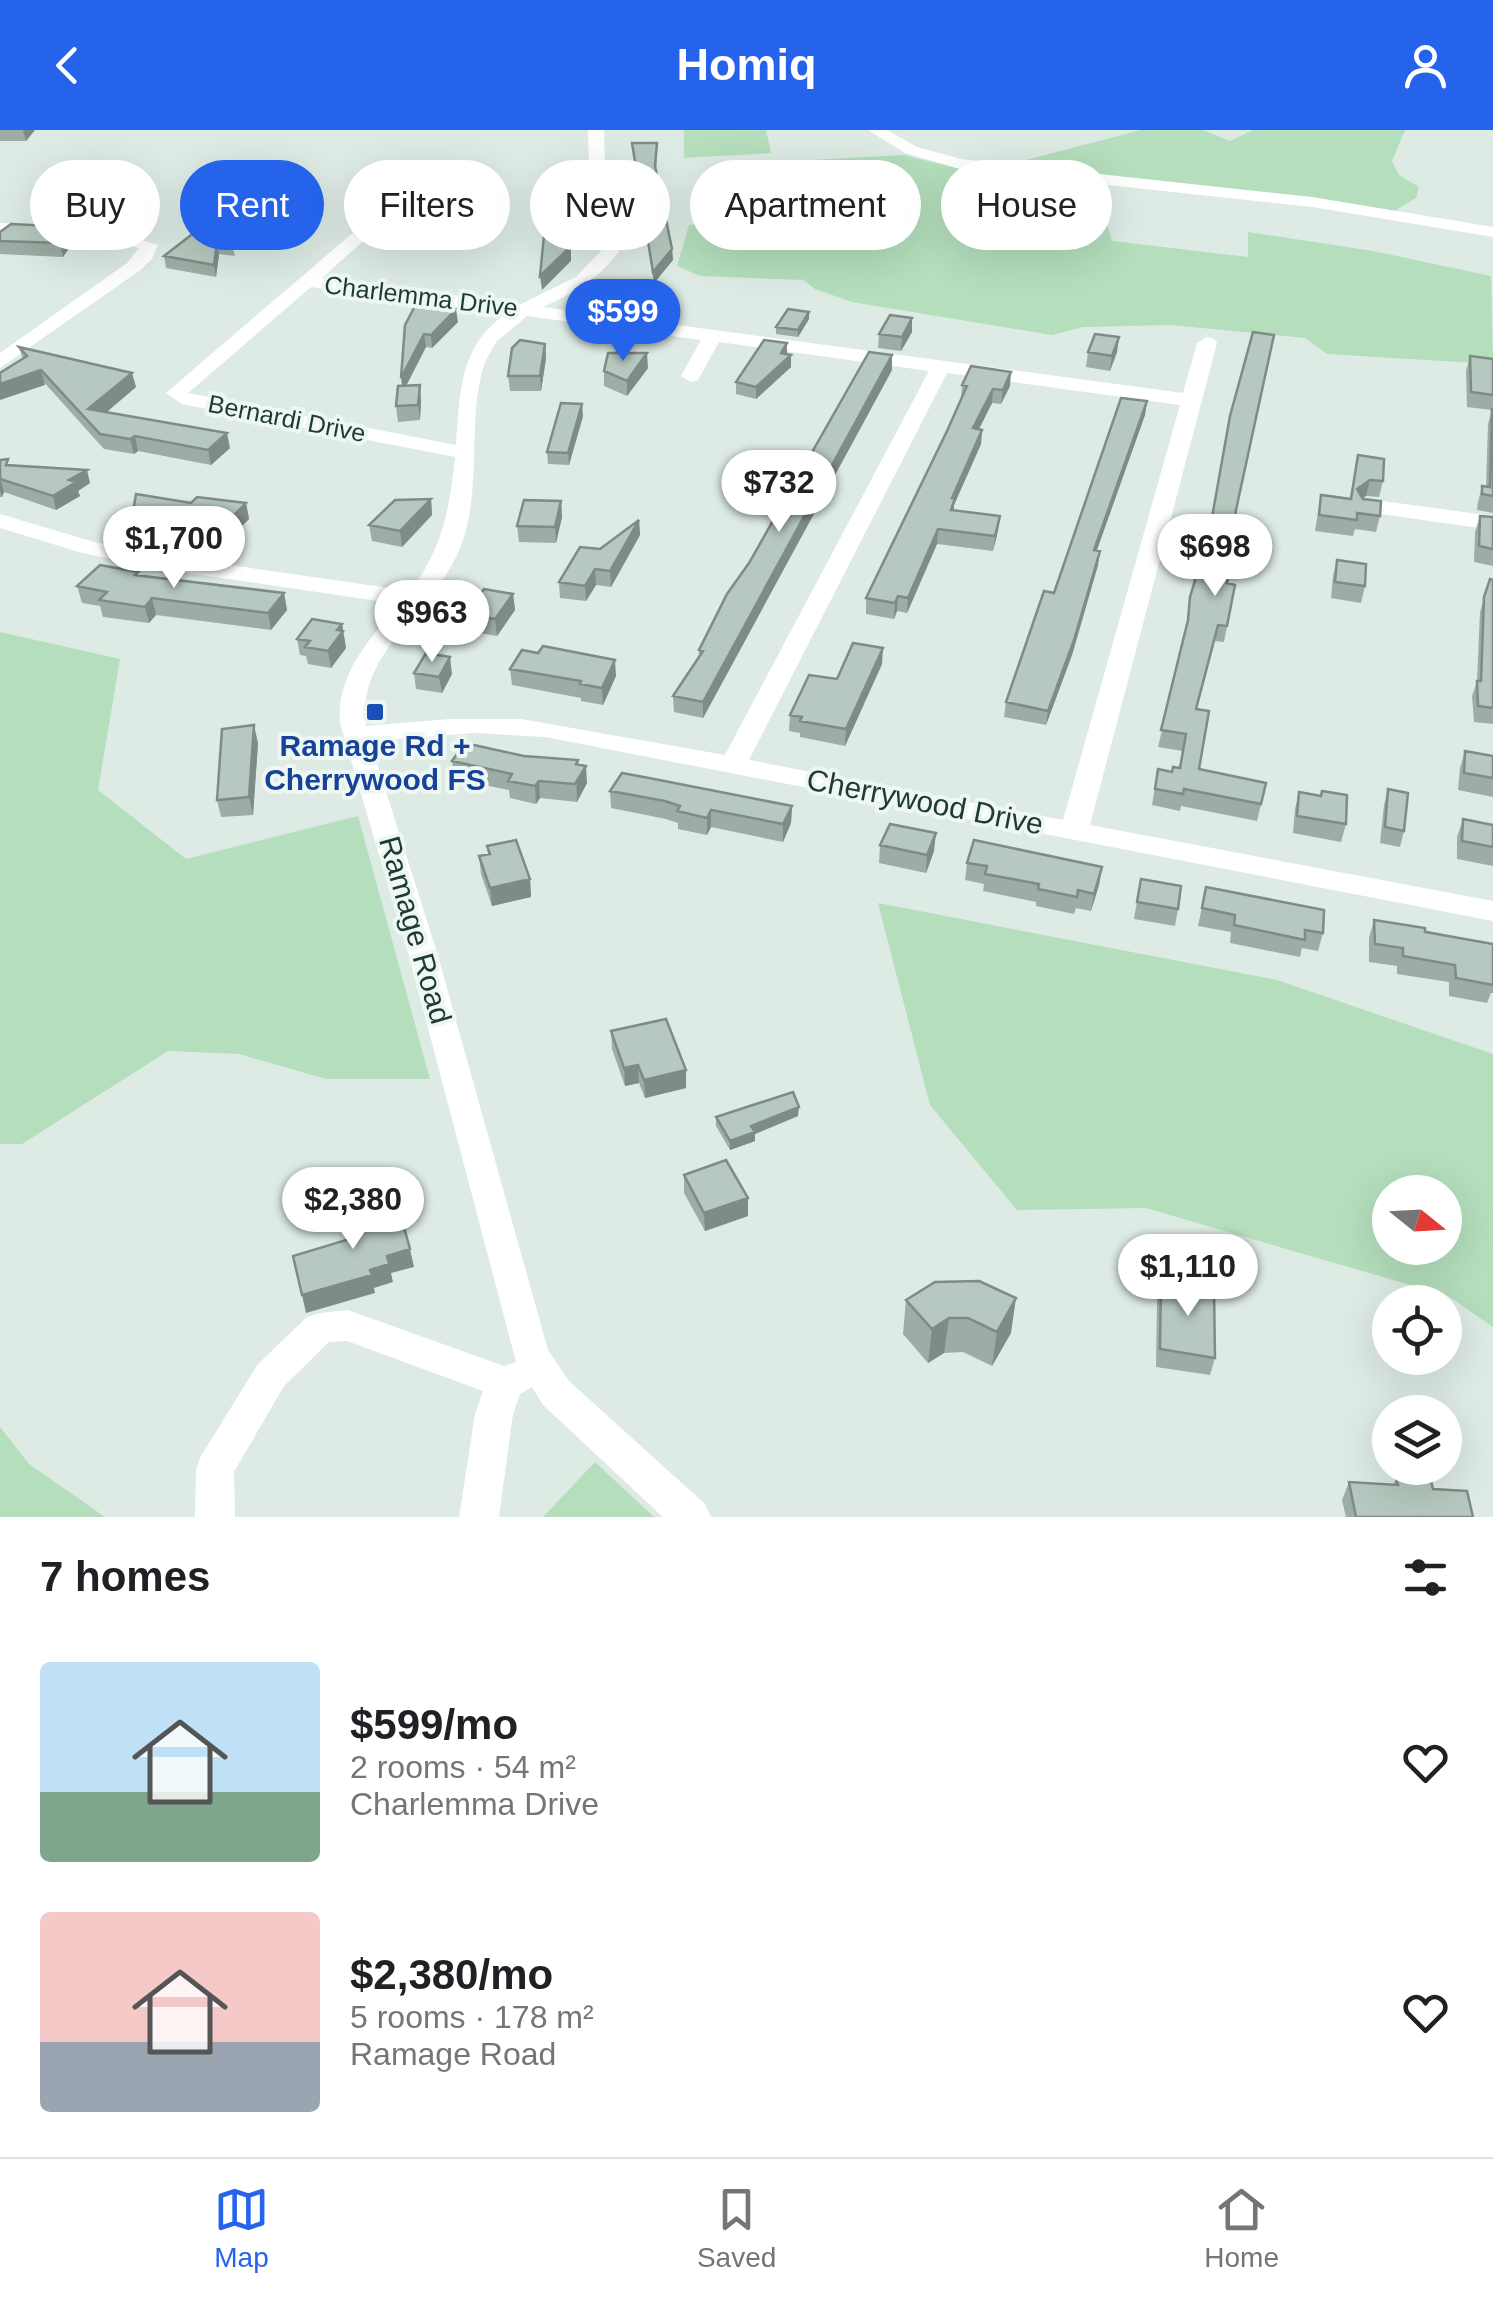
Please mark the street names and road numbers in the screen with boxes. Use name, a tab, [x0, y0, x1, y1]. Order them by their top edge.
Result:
street label: Charlemma Drive	[323, 270, 519, 322]
street label: Bernardi Drive	[206, 389, 368, 447]
street label: Cherrywood Drive	[804, 762, 1046, 841]
street label: Ramage Road	[373, 832, 458, 1027]

